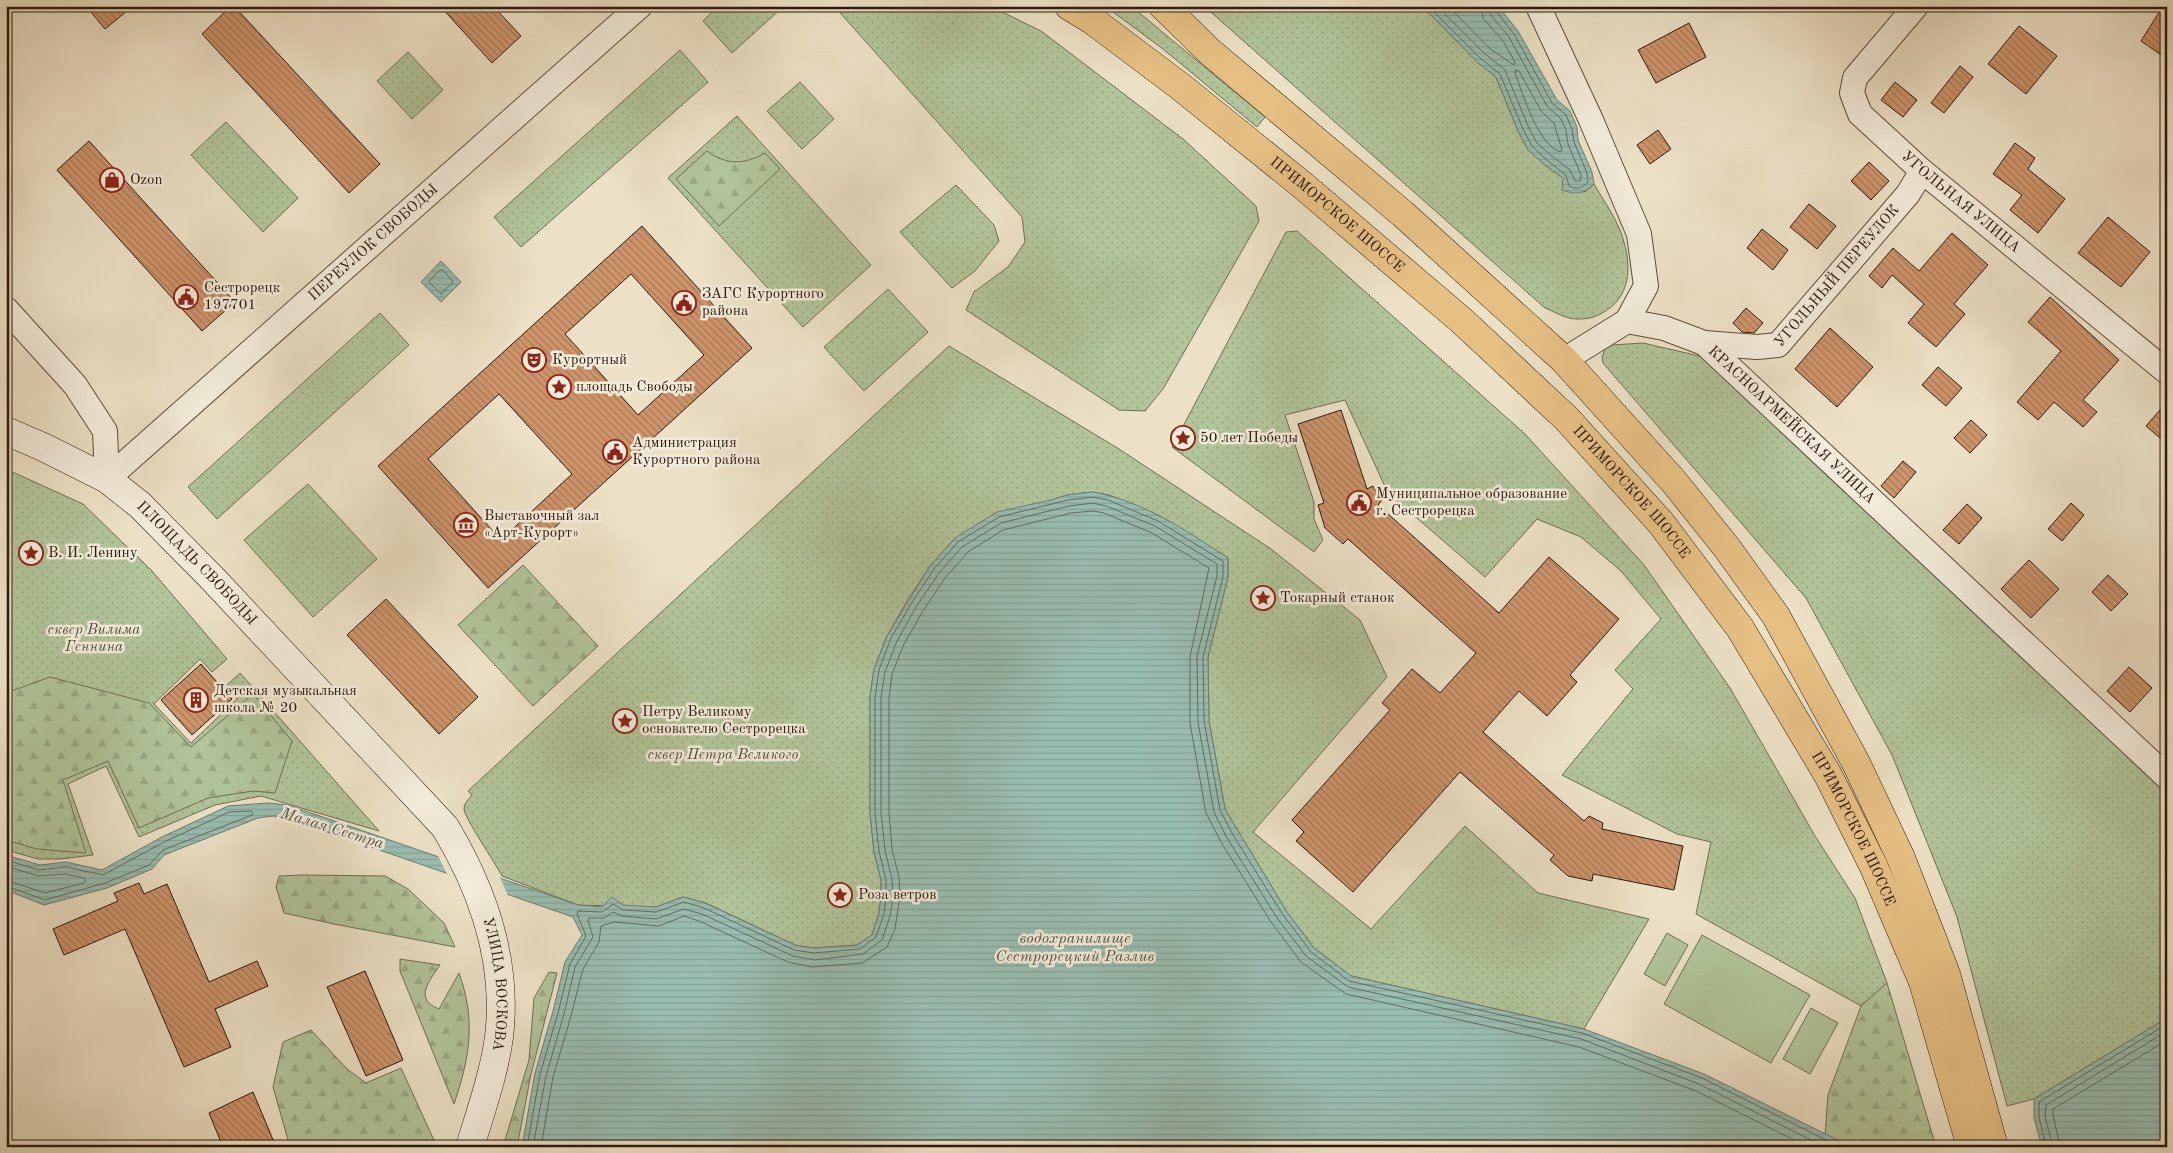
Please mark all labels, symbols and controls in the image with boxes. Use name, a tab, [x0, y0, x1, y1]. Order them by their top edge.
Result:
street label: УГОЛЬНАЯ УЛИЦА	[1898, 148, 2023, 256]
street label: ПРИМОРСКОЕ ШОССЕ	[1267, 154, 1407, 276]
shop icon: Ozon	[99, 167, 125, 193]
place label: Ozon	[130, 173, 163, 188]
street label: ПЕРЕУЛОК СВОБОДЫ	[306, 181, 441, 304]
street label: УГОЛЬНЫЙ ПЕРЕУЛОК	[1772, 202, 1902, 350]
place label: Сестрорецк 197701	[204, 281, 281, 313]
public building icon: Сестрорецк 197701	[173, 284, 199, 310]
place label: ЗАГС Курортного района	[702, 287, 824, 319]
public building icon: ЗАГС Курортного района	[671, 290, 697, 316]
street label: КРАСНОАРМЕЙСКАЯ УЛИЦА	[1705, 343, 1878, 507]
theatre icon: Курортный	[521, 347, 547, 373]
place label: Курортный	[552, 353, 627, 368]
place icon: площадь Свободы	[546, 374, 572, 400]
place label: площадь Свободы	[576, 380, 693, 395]
street label: ПРИМОРСКОЕ ШОССЕ	[1570, 423, 1692, 561]
place icon: 50 лет Победы	[1170, 425, 1196, 451]
place label: 50 лет Победы	[1200, 431, 1298, 446]
place label: Администрация Курортного района	[632, 436, 761, 468]
public building icon: Администрация Курортного района	[602, 439, 628, 465]
place label: Муниципальное образование г. Сестрорецка	[1376, 487, 1567, 519]
public building icon: Муниципальное образование г. Сестрорецка	[1346, 490, 1372, 516]
street label: ПЛОЩАДЬ СВОБОДЫ	[134, 499, 259, 628]
place label: Выставочный зал «Арт-Курорт»	[484, 509, 599, 541]
museum icon: Выставочный зал «Арт-Курорт»	[453, 512, 479, 538]
place icon: В. И. Ленину	[18, 540, 44, 566]
place label: В. И. Ленину	[48, 546, 138, 561]
place icon: Токарный станок	[1250, 585, 1276, 611]
place label: Токарный станок	[1280, 591, 1395, 606]
park label: сквер Вилима Геннина	[48, 623, 140, 655]
place label: Детская музыкальная школа № 20	[214, 684, 357, 716]
building icon: Детская музыкальная школа № 20	[183, 687, 209, 713]
place label: Петру Великому основателю Сестрорецка	[642, 705, 806, 737]
place icon: Петру Великому основателю Сестрорецка	[612, 708, 638, 734]
park label: сквер Петра Великого	[647, 748, 799, 763]
street label: ПРИМОРСКОЕ ШОССЕ	[1808, 749, 1897, 908]
water label: Малая Сестра	[277, 805, 386, 852]
place icon: Роза ветров	[827, 882, 853, 908]
place label: Роза ветров	[858, 888, 937, 903]
street label: УЛИЦА ВОСКОВА	[480, 916, 508, 1053]
water label: водохранилище Сестрорецкий Разлив	[996, 931, 1155, 965]

